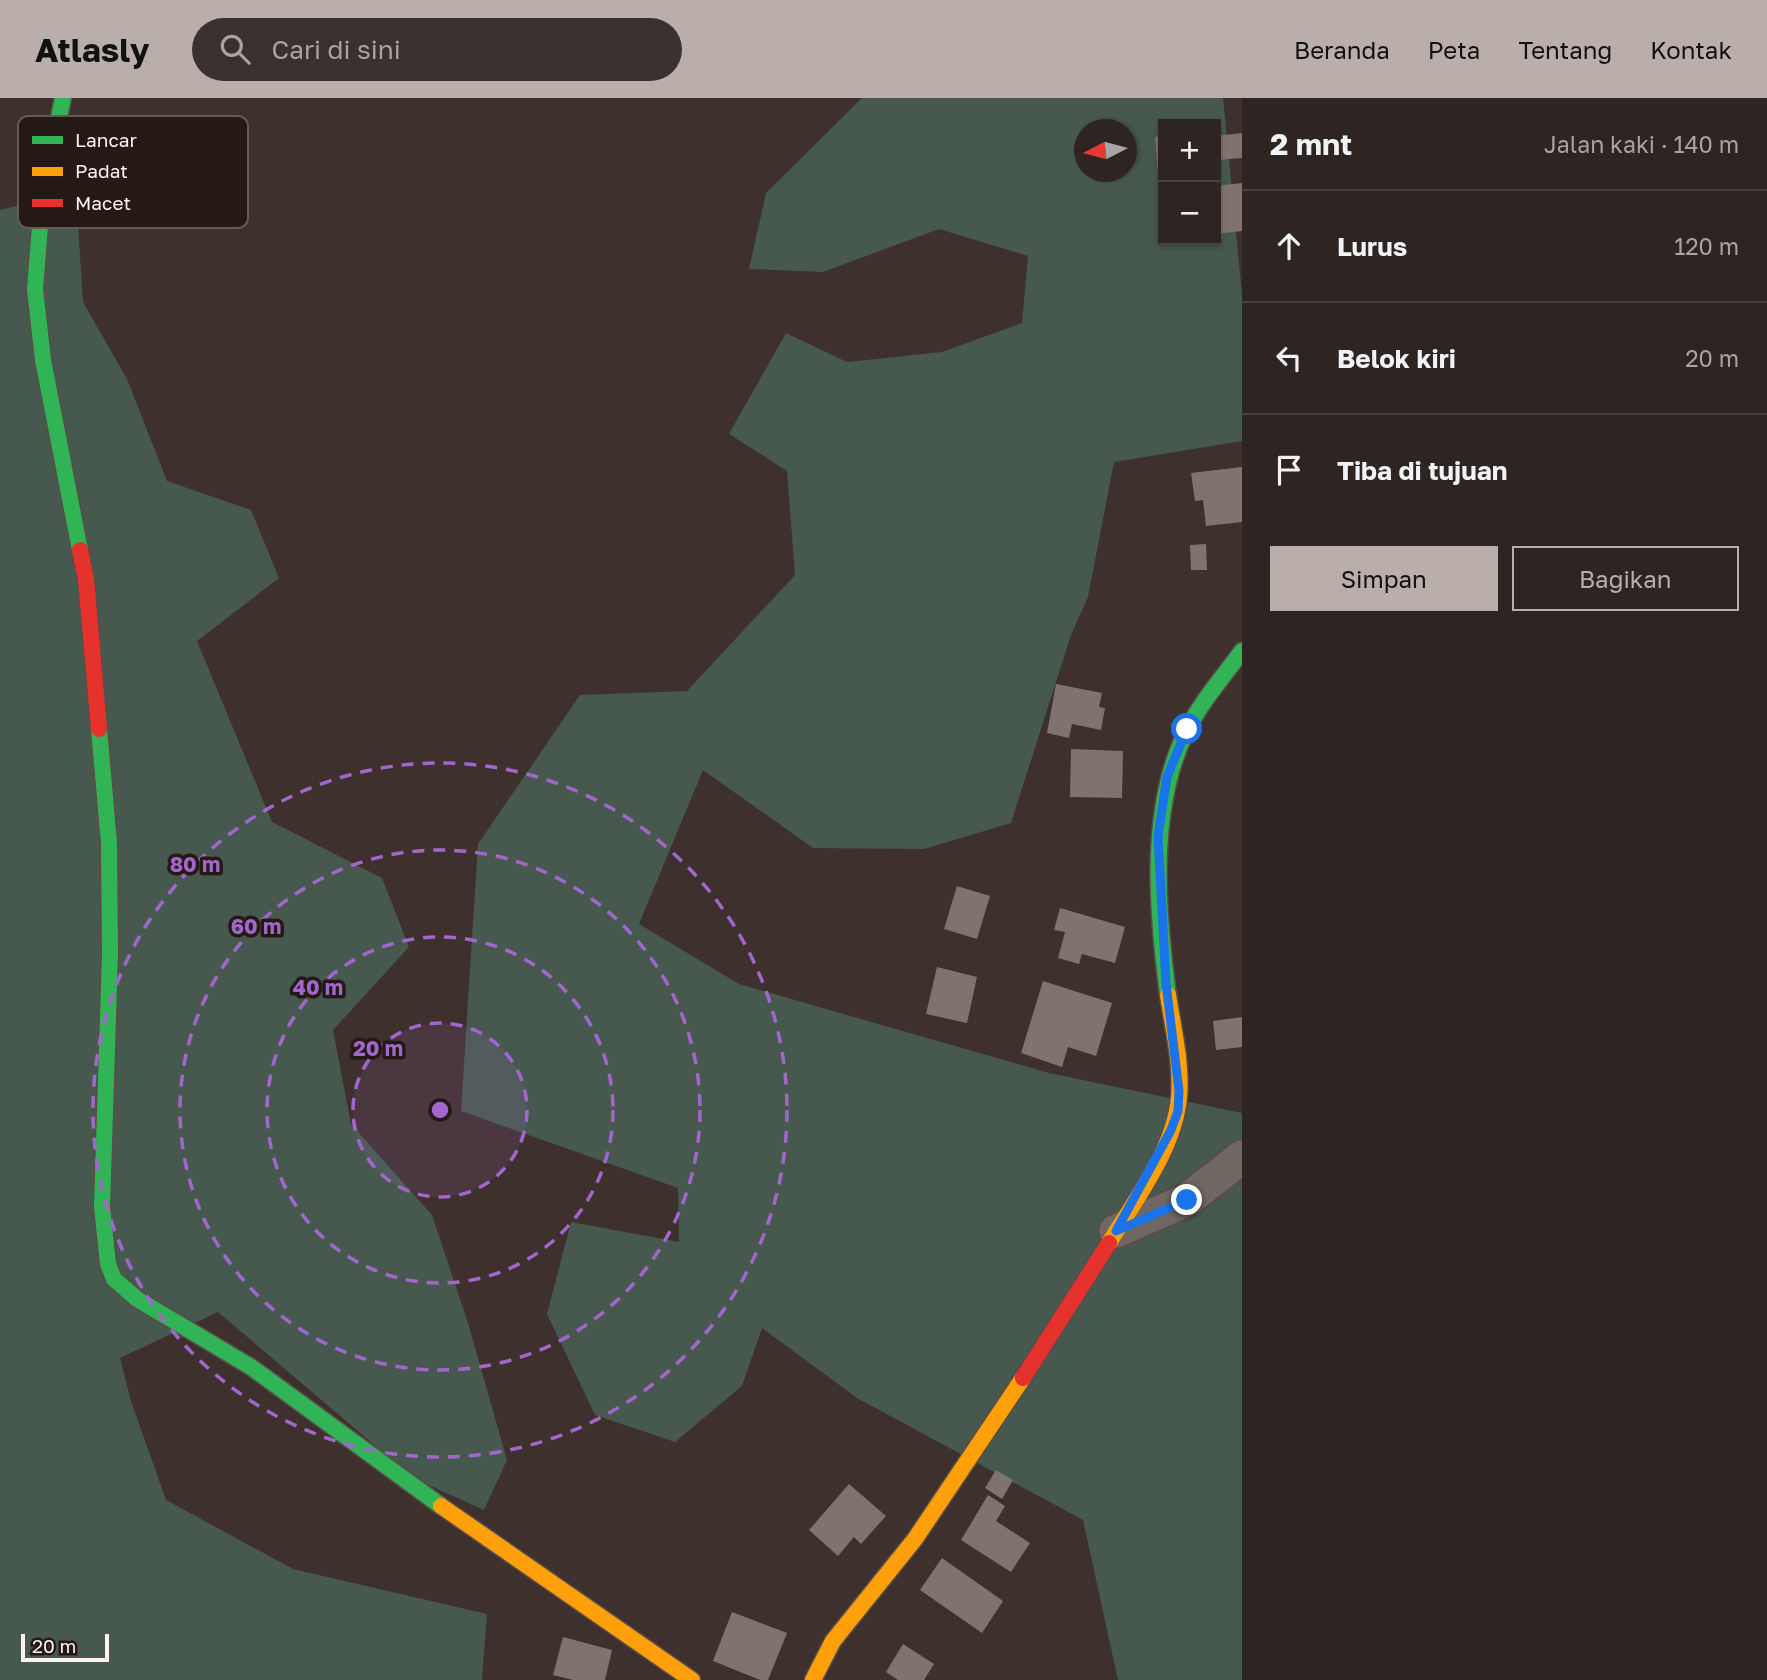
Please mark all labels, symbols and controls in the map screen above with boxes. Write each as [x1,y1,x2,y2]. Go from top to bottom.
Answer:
search box [192,18,682,81]
text: Atlasly [35,30,150,69]
icon: search [216,30,254,68]
text: Cari di sini [272,34,401,65]
text: Beranda [1294,35,1390,64]
text: Peta [1428,35,1480,64]
text: Tentang [1518,35,1612,64]
text: Kontak [1650,35,1732,64]
legend [18,116,248,228]
north arrow [1074,119,1137,182]
map controls [1158,119,1221,245]
button: + [1158,119,1221,182]
text: 2 mnt [1270,126,1352,162]
text: Lancar [75,128,138,151]
text: Jalan kaki · 140 m [1544,130,1739,158]
text: Padat [75,159,128,182]
button: − [1158,182,1221,245]
text: Macet [75,191,131,214]
icon: ahead [1270,227,1308,265]
text: Lurus [1337,231,1407,262]
text: 120 m [1674,232,1739,260]
icon: left [1270,339,1308,377]
text: Belok kiri [1337,343,1456,374]
text: 20 m [1685,344,1739,372]
icon: arrive [1270,451,1308,489]
text: Tiba di tujuan [1337,455,1507,486]
button: Simpan [1270,546,1498,611]
button: Bagikan [1512,546,1739,611]
route start [1171,713,1202,744]
text: 80 m [170,851,220,877]
text: 60 m [231,913,281,939]
text: 40 m [293,974,343,1000]
text: 20 m [353,1035,403,1061]
centre of rings [428,1098,452,1122]
route end [1171,1184,1202,1215]
scale bar [21,1631,108,1663]
text: 20 m [32,1634,76,1657]

